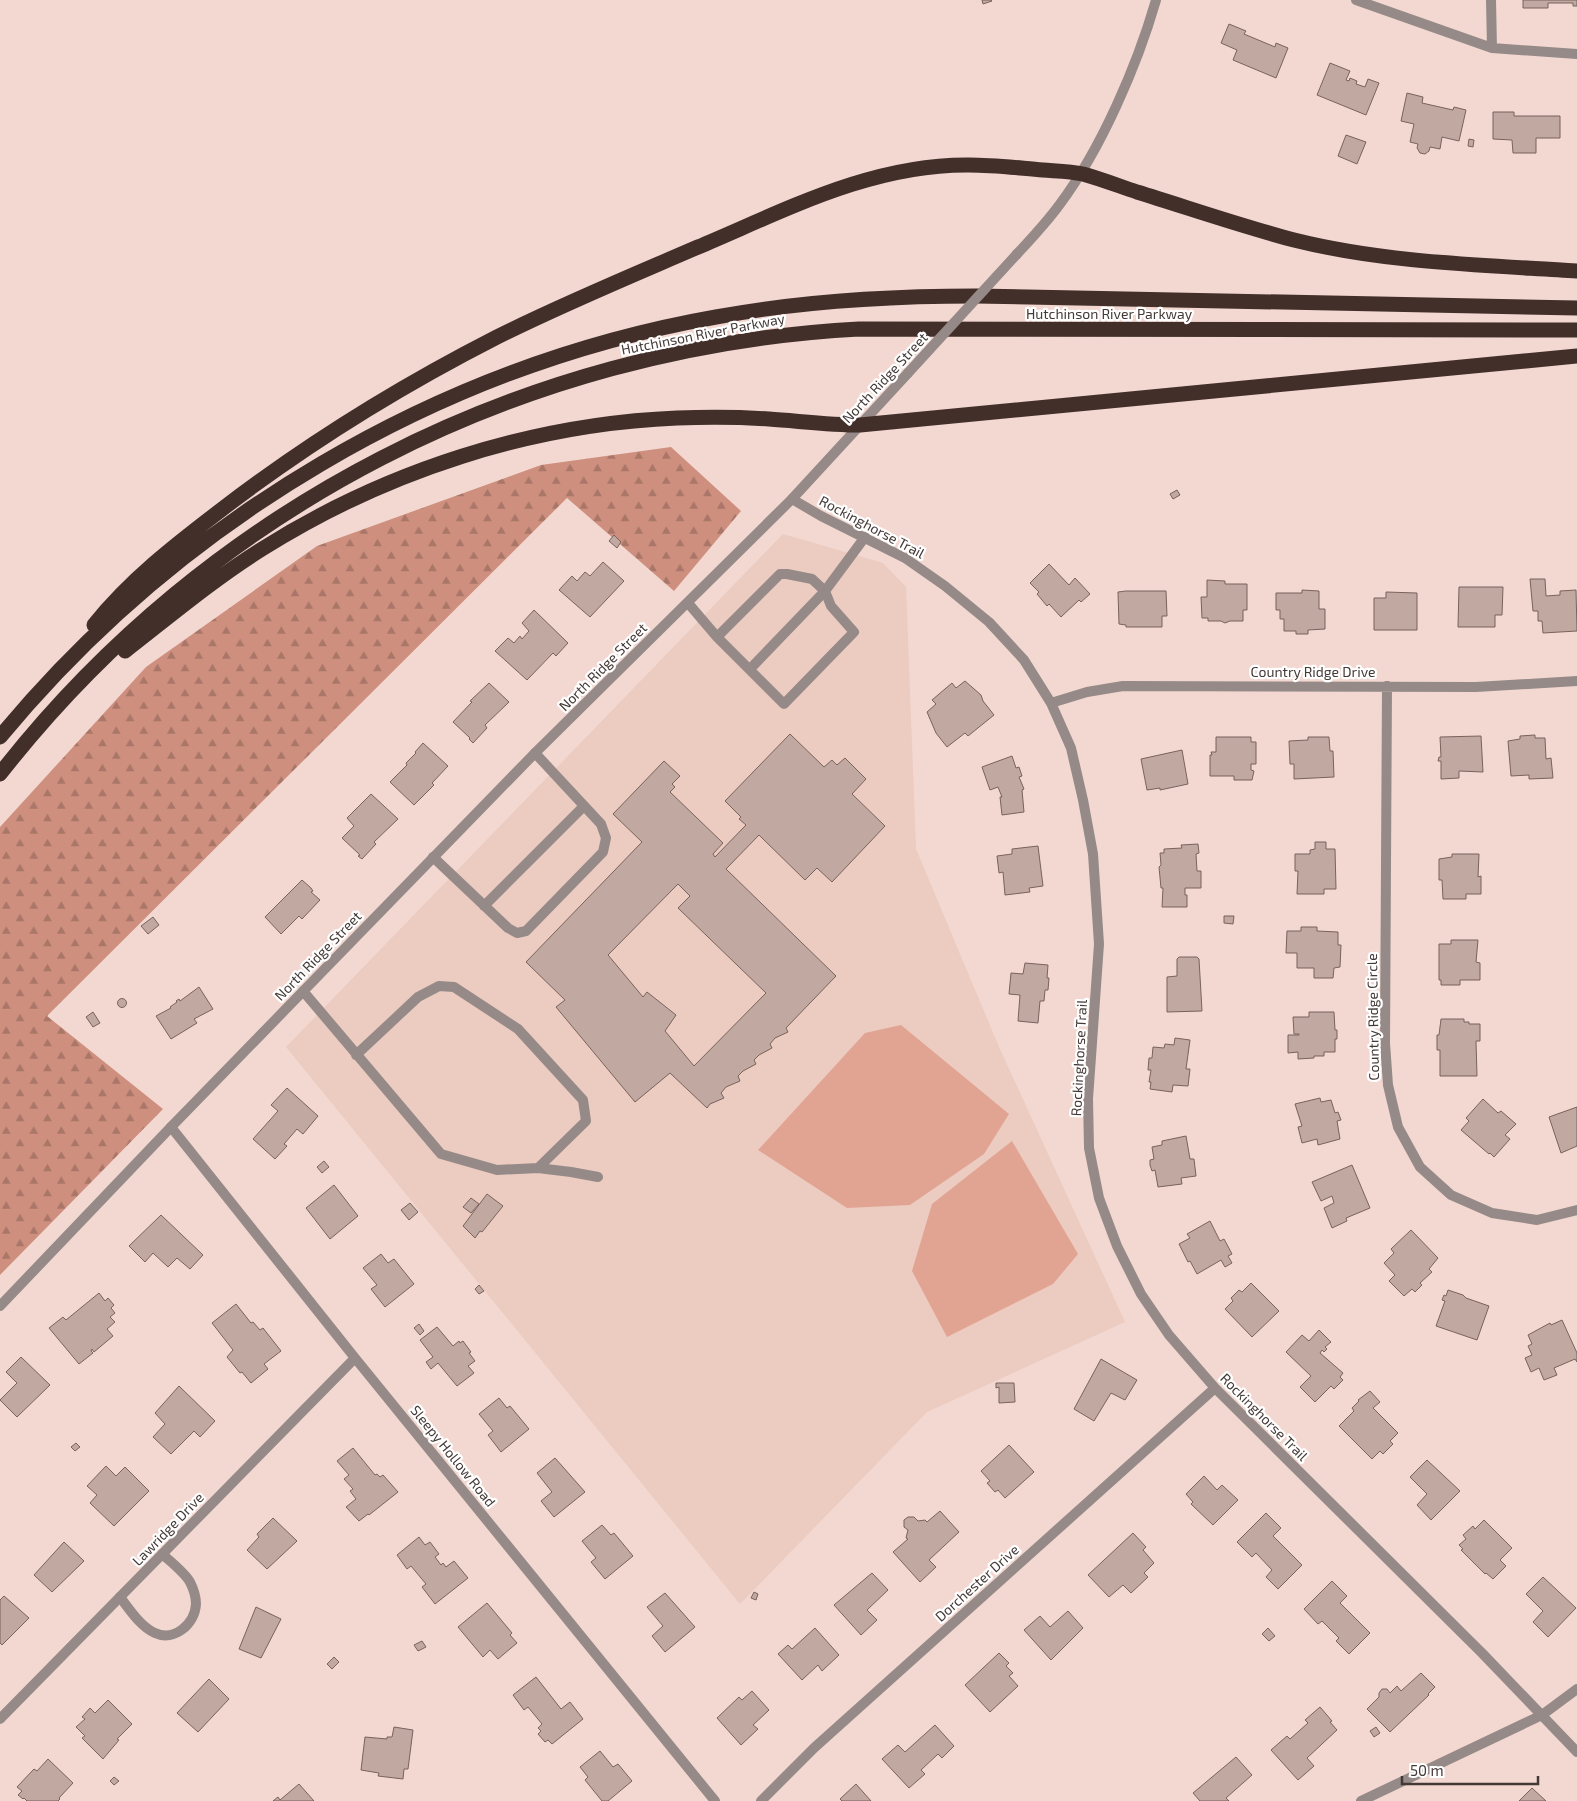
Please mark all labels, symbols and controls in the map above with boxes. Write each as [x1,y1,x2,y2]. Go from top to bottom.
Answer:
street label: Hutchinson River Parkway [1026,305,1193,322]
street label: Hutchinson River Parkway [620,309,787,358]
street label: North Ridge Street [838,329,931,426]
street label: Rockinghorse Trail [817,492,929,562]
street label: North Ridge Street [555,619,650,714]
street label: Country Ridge Drive [1251,663,1376,680]
street label: North Ridge Street [271,907,365,1004]
street label: Country Ridge Circle [1363,953,1382,1081]
street label: Rockinghorse Trail [1067,998,1090,1117]
street label: Rockinghorse Trail [1217,1369,1312,1465]
street label: Sleepy Hollow Road [407,1402,499,1510]
street label: Lawridge Drive [128,1489,207,1569]
street label: Dorchester Drive [931,1541,1022,1625]
scale bar [1402,1754,1538,1786]
text: 50 m [1410,1761,1444,1779]

